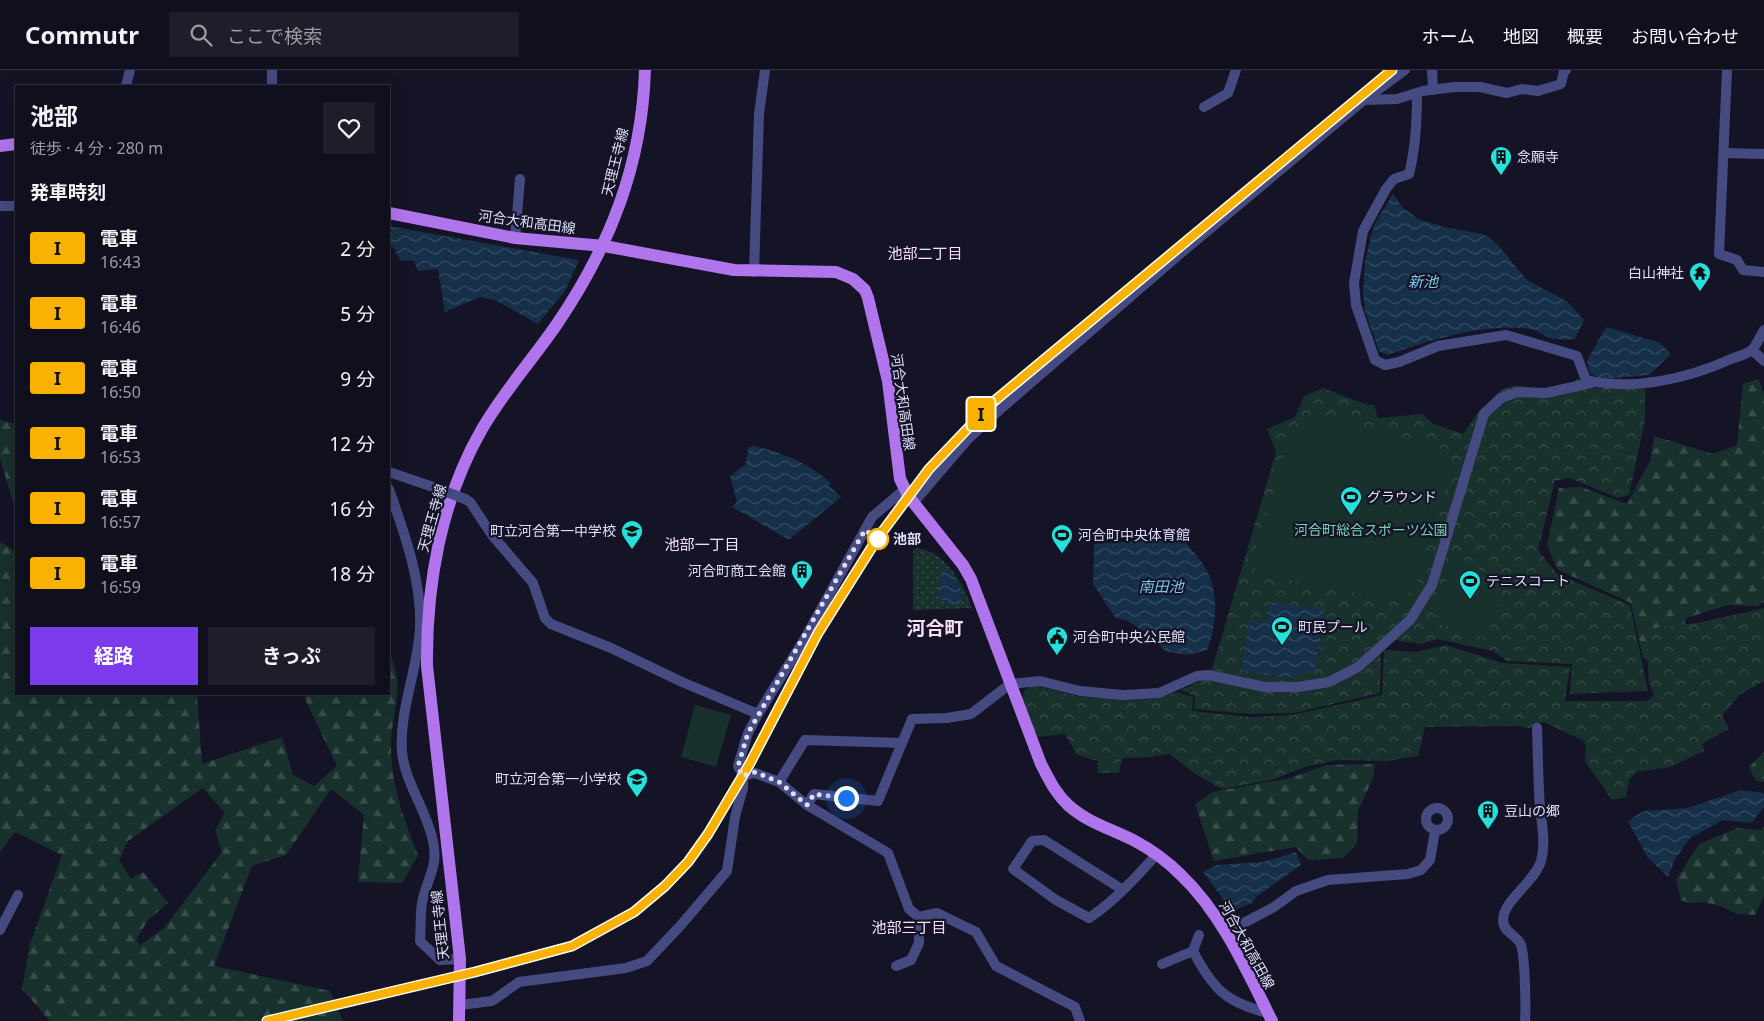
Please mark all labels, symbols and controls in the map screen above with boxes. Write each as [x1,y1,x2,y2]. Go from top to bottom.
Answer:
search box [169,12,519,57]
text: Commutr [25,18,139,51]
icon: search [187,21,215,49]
text: ここで検索 [227,23,322,49]
text: ホーム [1422,24,1475,48]
text: 地図 [1503,24,1539,48]
text: 概要 [1567,24,1603,48]
text: お問い合わせ [1631,24,1739,48]
text: 池部 [30,99,78,132]
button: heart [323,102,375,154]
street label: 天理王寺線 [597,126,632,198]
text: 徒歩 · 4 分 · 280 m [30,137,163,159]
building icon: 念願寺 [1489,145,1513,176]
place label: 念願寺 [1517,147,1559,166]
text: 発車時刻 [30,179,106,205]
street label: 河合大和高田線 [477,205,577,238]
text: 電車 [100,225,138,251]
text: I [54,236,61,260]
text: 2 分 [340,236,375,262]
district label: 池部二丁目 [887,243,963,263]
text: 16:43 [100,251,141,273]
temple icon: 白山神社 [1688,261,1712,292]
place label: 白山神社 [1628,263,1684,282]
water label: 新池 [1408,271,1440,291]
text: 電車 [100,290,138,316]
text: I [54,301,61,325]
text: 5 分 [340,301,375,327]
text: 16:46 [100,316,141,338]
street label: 河合大和高田線 [887,352,920,452]
text: 電車 [100,355,138,381]
text: I [54,366,61,390]
text: 9 分 [340,366,375,392]
text: 16:50 [100,381,141,403]
line badge: I [965,398,997,430]
text: I [977,402,985,426]
text: 電車 [100,420,138,446]
text: I [54,431,61,455]
text: 12 分 [329,431,375,457]
text: 16:53 [100,446,141,468]
street label: 天理王寺線 [413,482,450,554]
text: 電車 [100,485,138,511]
sports icon: グラウンド [1339,485,1363,516]
place label: グラウンド [1367,487,1437,506]
text: I [54,496,61,520]
text: 16 分 [329,496,375,522]
text: 16:57 [100,511,141,533]
school or university icon: 町立河合第一中学校 [620,519,644,550]
park label: 河合町総合スポーツ公園 [1294,520,1448,539]
place label: 町立河合第一中学校 [490,521,616,540]
sports icon: 河合町中央体育館 [1050,523,1074,554]
place label: 河合町中央体育館 [1078,525,1190,544]
marker: 池部 [867,528,889,550]
place label: 池部 [893,529,921,548]
district label: 池部一丁目 [664,534,740,554]
text: 電車 [100,550,138,576]
building icon: 河合町商工会館 [790,559,814,590]
text: I [54,561,61,585]
text: 18 分 [329,561,375,587]
place label: 河合町商工会館 [688,561,786,580]
sports icon: テニスコート [1458,569,1482,600]
place label: テニスコート [1486,571,1570,590]
text: 16:59 [100,576,141,598]
water label: 南田池 [1138,576,1185,596]
district label: 河合町 [906,615,964,641]
sports icon: 町民プール [1270,615,1294,646]
place label: 町民プール [1298,617,1368,636]
public building icon: 河合町中央公民館 [1045,625,1069,656]
button: 経路 [30,627,198,685]
button: きっぷ [208,627,375,685]
place label: 河合町中央公民館 [1073,627,1185,646]
school or university icon: 町立河合第一小学校 [625,767,649,798]
place label: 町立河合第一小学校 [495,769,621,788]
your location [834,786,859,811]
building icon: 豆山の郷 [1476,799,1500,830]
place label: 豆山の郷 [1504,801,1560,820]
street label: 天理王寺線 [426,889,453,961]
street label: 河合大和高田線 [1215,897,1280,992]
district label: 池部三丁目 [871,917,947,937]

